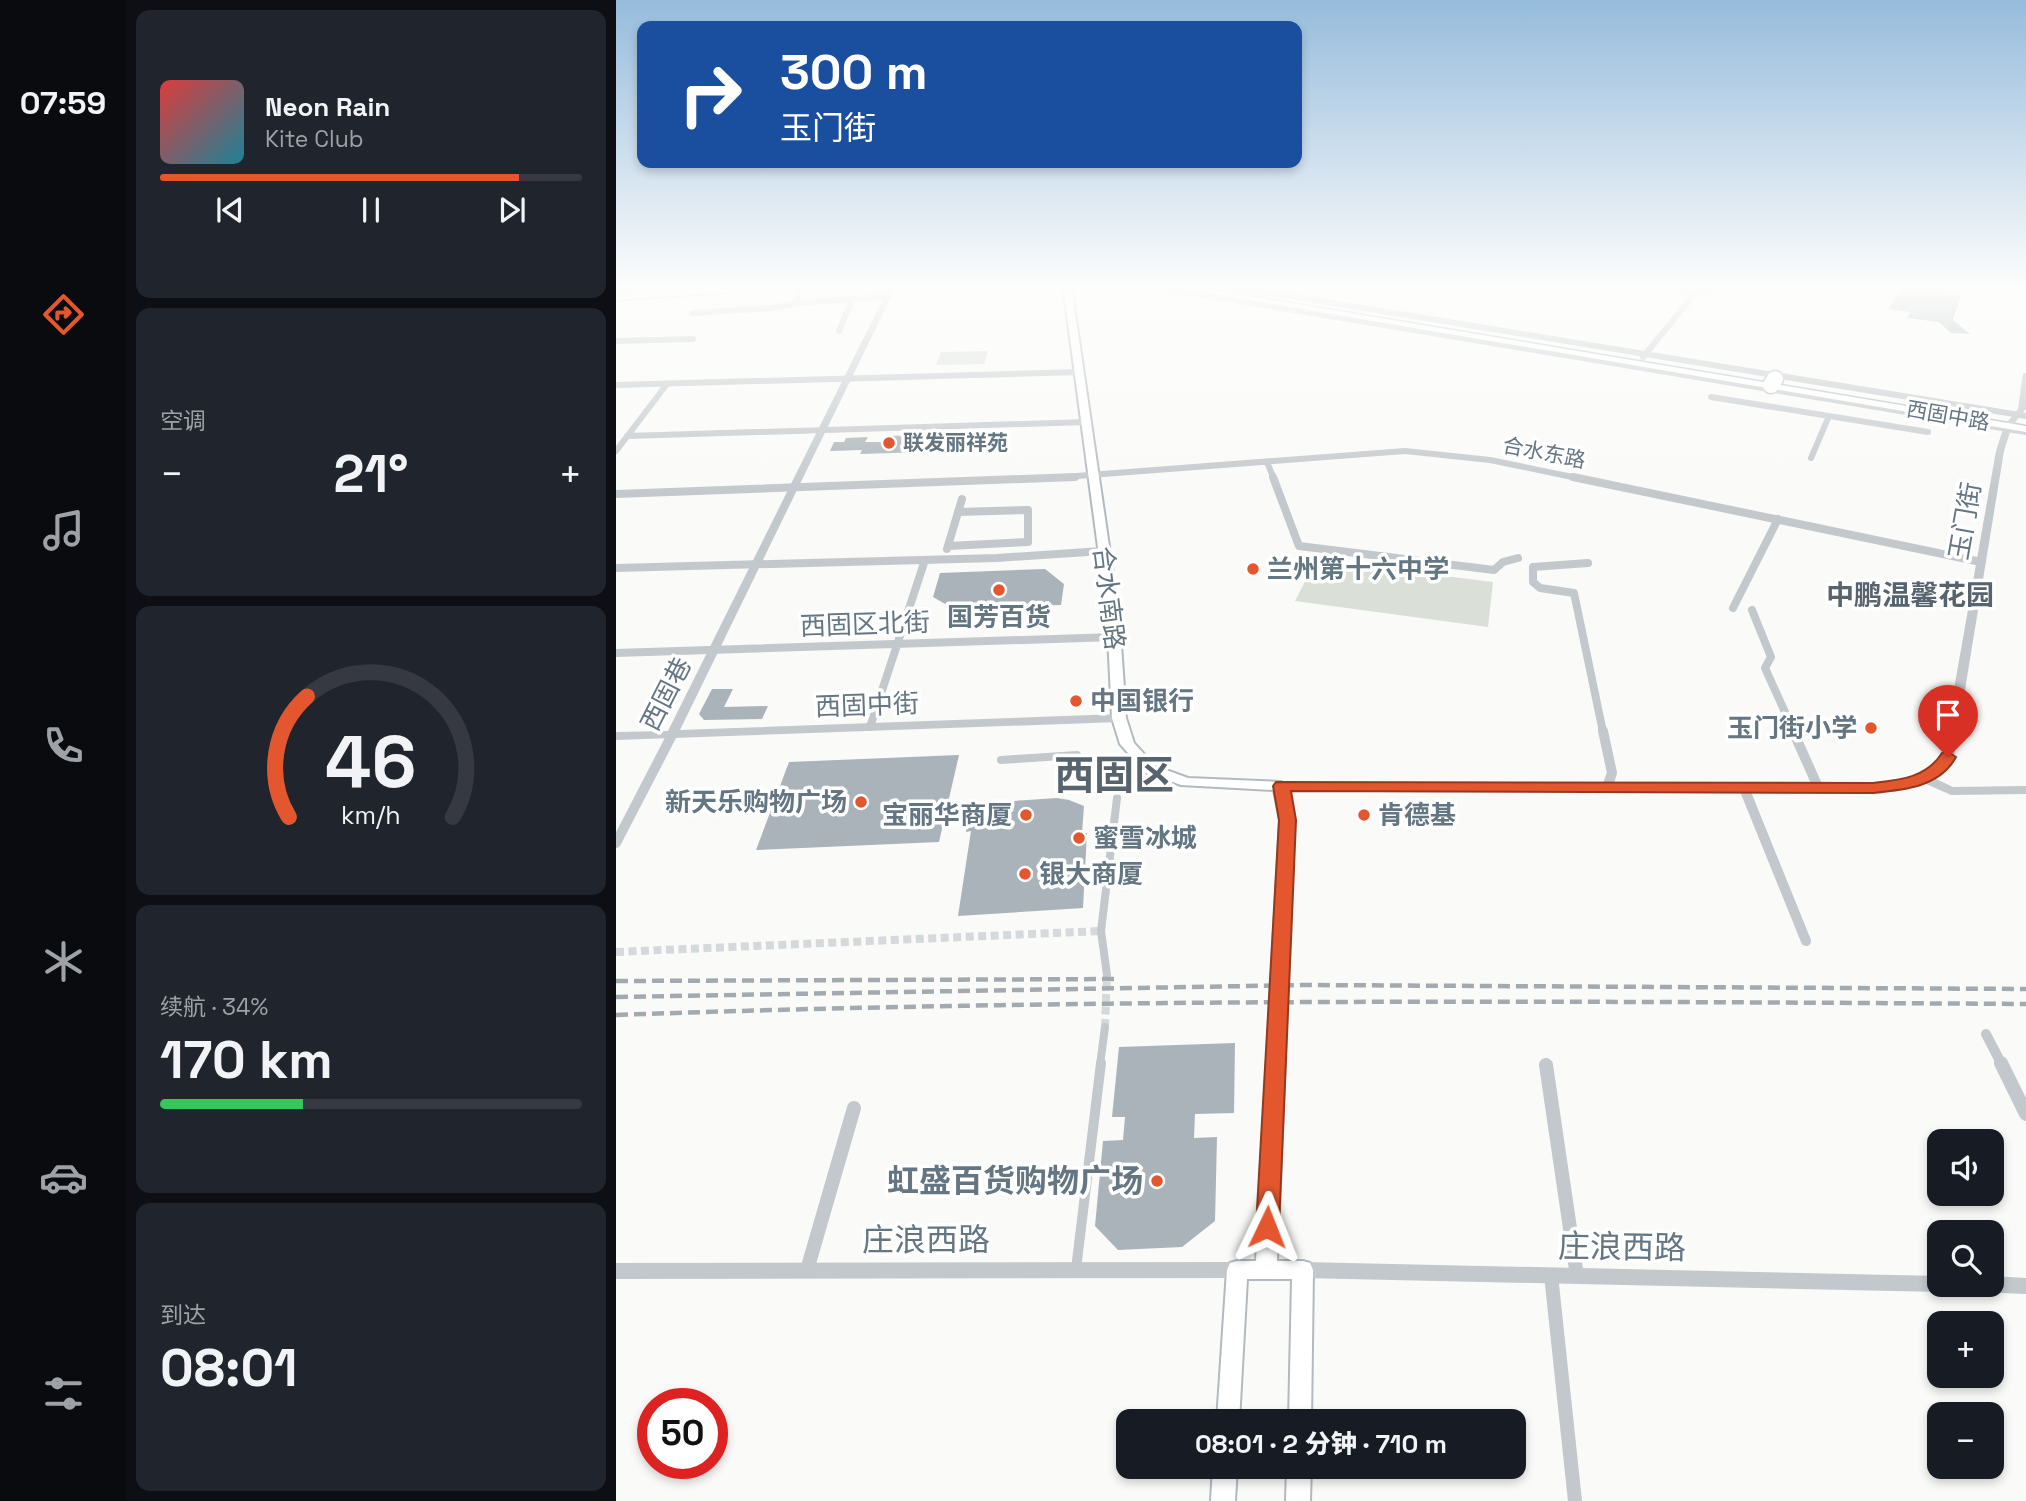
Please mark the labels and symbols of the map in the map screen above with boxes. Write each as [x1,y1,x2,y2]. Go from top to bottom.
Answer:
street label: 西固中路 [1904,395,1992,436]
place label: 联发丽祥苑 [903,429,1008,456]
street label: 合水东路 [1500,431,1588,474]
marker: 联发丽祥苑 [881,435,897,451]
street label: 玉门街 [1941,480,1989,562]
street label: 合水南路 [1086,544,1132,652]
place label: 兰州第十六中学 [1267,552,1449,586]
marker: 兰州第十六中学 [1245,561,1261,577]
district label: 中鹏温馨花园 [1826,577,1994,613]
marker: 国芳百货 [991,582,1007,598]
place label: 国芳百货 [947,600,1051,634]
street label: 西固区北街 [799,605,931,643]
street label: 西固巷 [633,652,699,736]
place label: 中国银行 [1090,684,1194,718]
pin [1918,685,1978,757]
street label: 西固中街 [814,686,920,724]
marker: 中国银行 [1068,693,1084,709]
place label: 玉门街小学 [1727,711,1857,745]
marker: 玉门街小学 [1863,720,1879,736]
district label: 西固区 [1054,750,1174,801]
place label: 新天乐购物广场 [665,785,847,819]
marker: 新天乐购物广场 [853,794,869,810]
place label: 宝丽华商厦 [882,798,1012,832]
place label: 肯德基 [1378,798,1456,832]
marker: 宝丽华商厦 [1018,807,1034,823]
marker: 肯德基 [1356,807,1372,823]
place label: 蜜雪冰城 [1093,821,1197,855]
marker: 蜜雪冰城 [1071,830,1087,846]
place label: 银大商厦 [1039,857,1143,891]
marker: 银大商厦 [1017,866,1033,882]
place label: 虹盛百货购物广场 [887,1161,1143,1201]
marker: 虹盛百货购物广场 [1149,1173,1165,1189]
position arrow [1230,1190,1304,1264]
street label: 庄浪西路 [862,1220,990,1260]
street label: 庄浪西路 [1558,1226,1686,1268]
speed limit sign: 50 [637,1388,728,1479]

